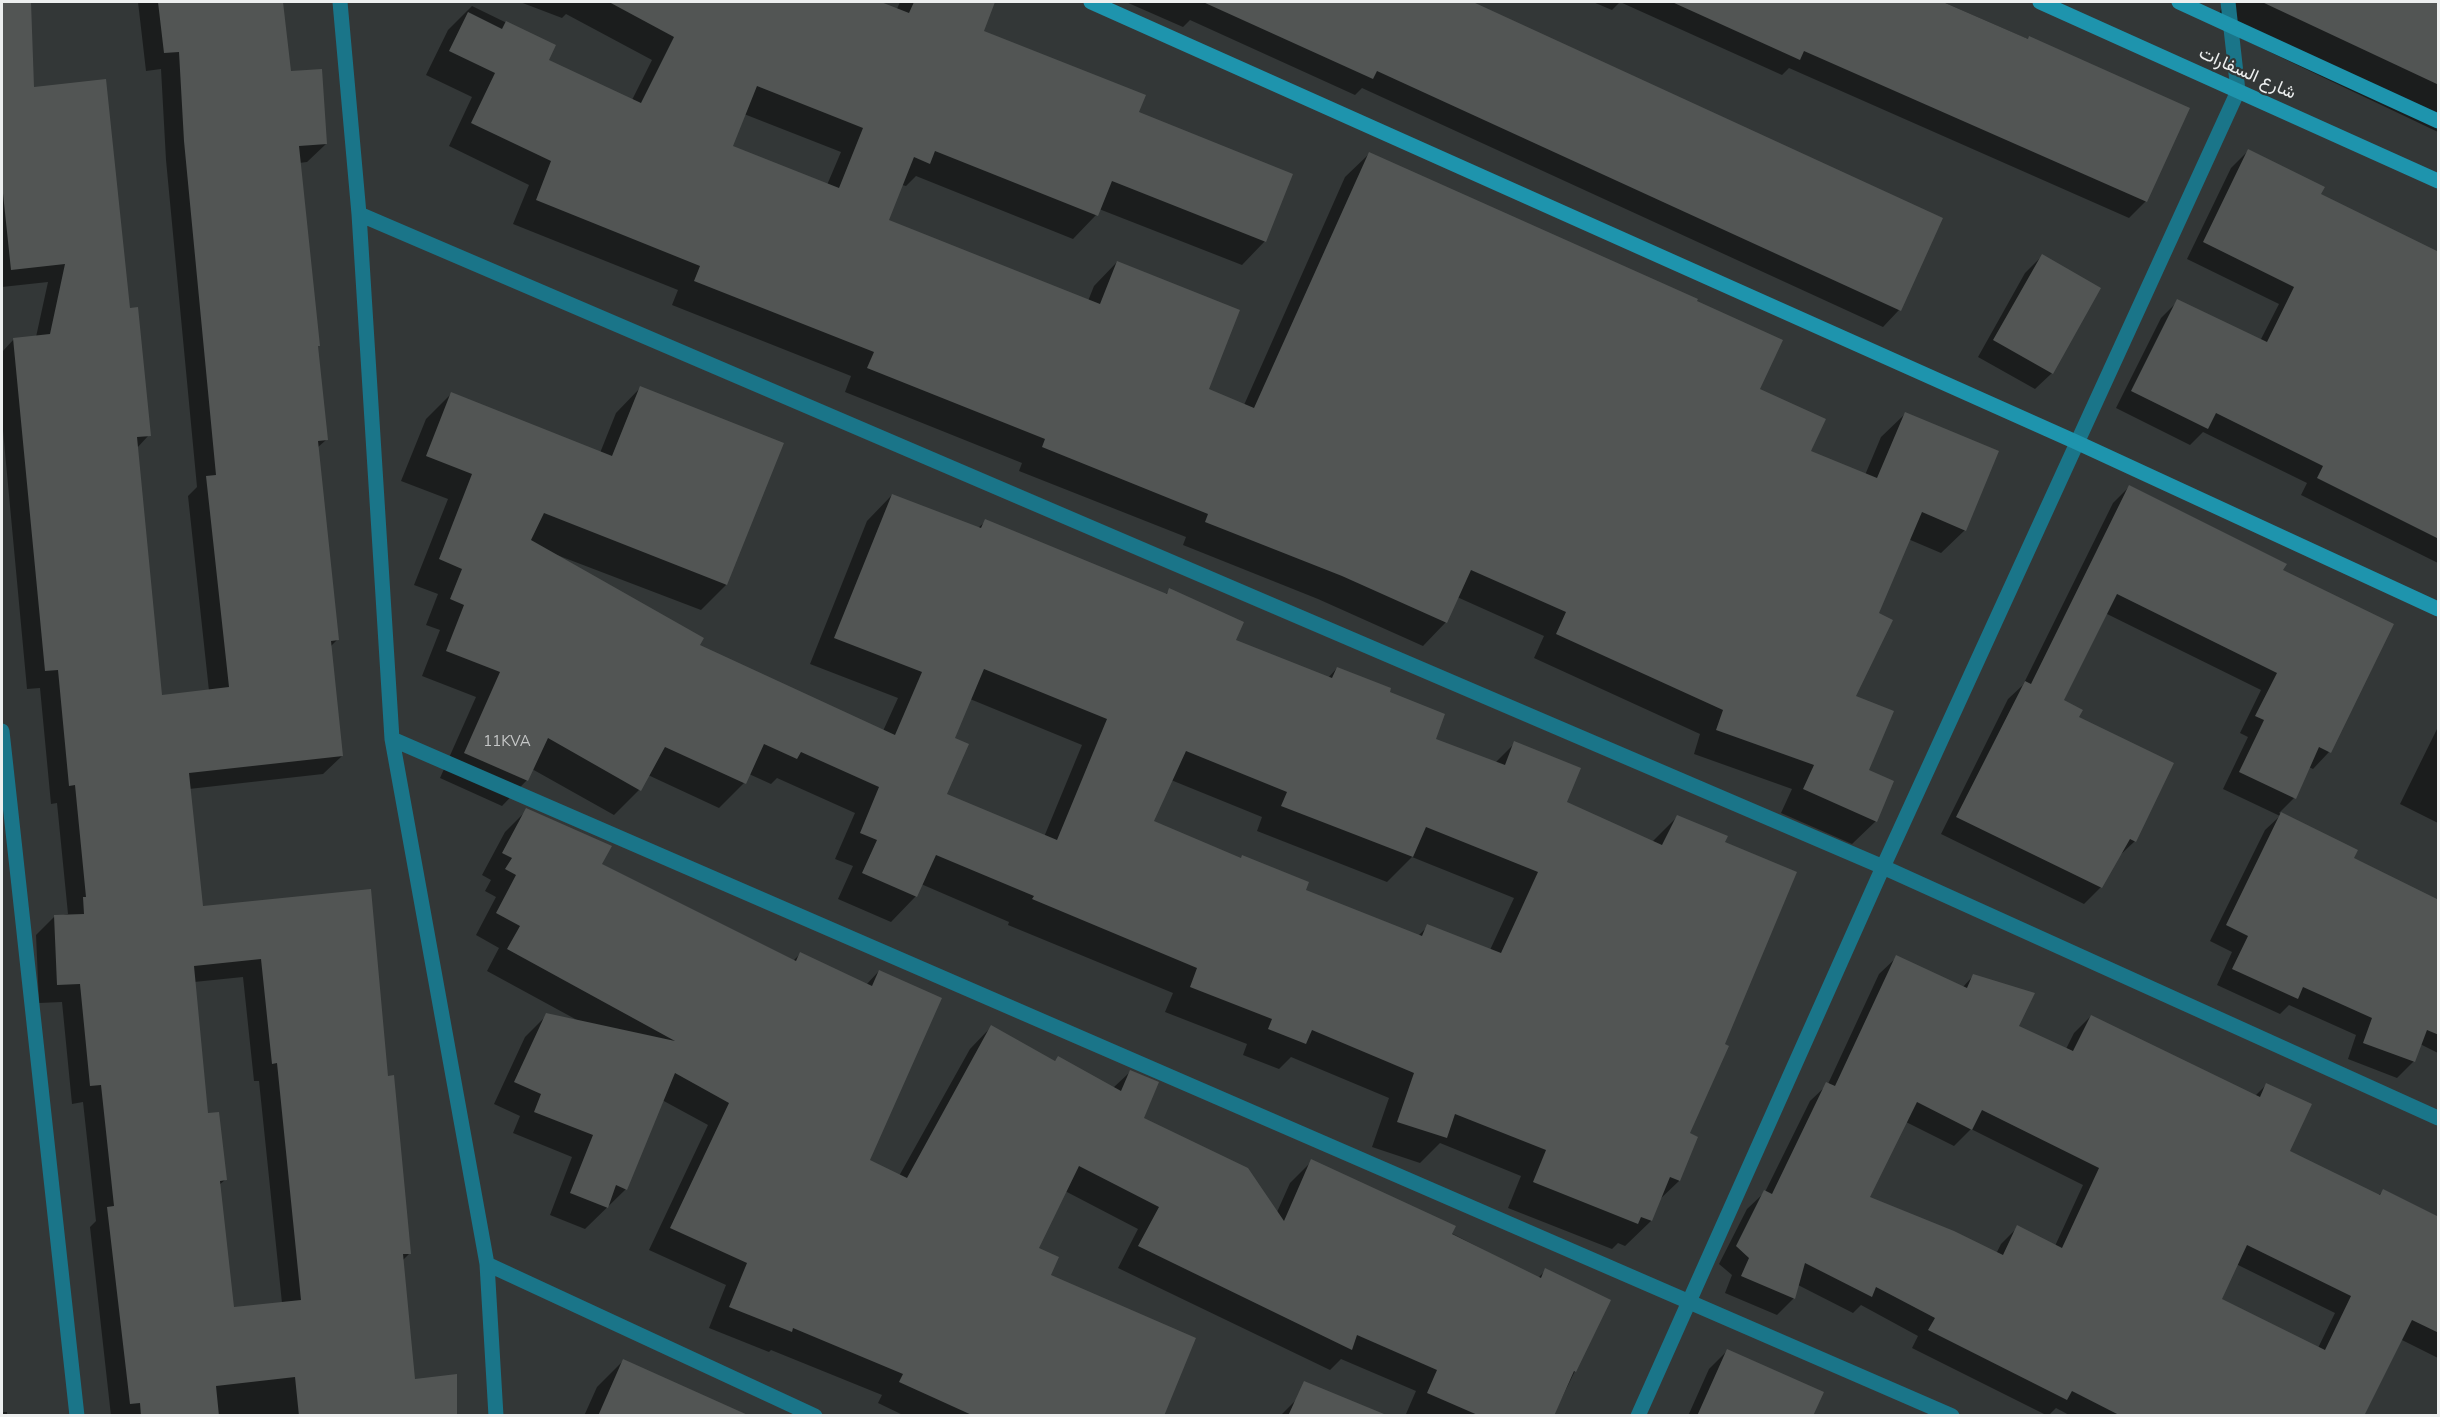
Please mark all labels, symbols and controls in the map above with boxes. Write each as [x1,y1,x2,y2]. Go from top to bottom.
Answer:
street label: شارع السفارات [2195,43,2299,105]
house number: 11KVA [483,733,531,751]

